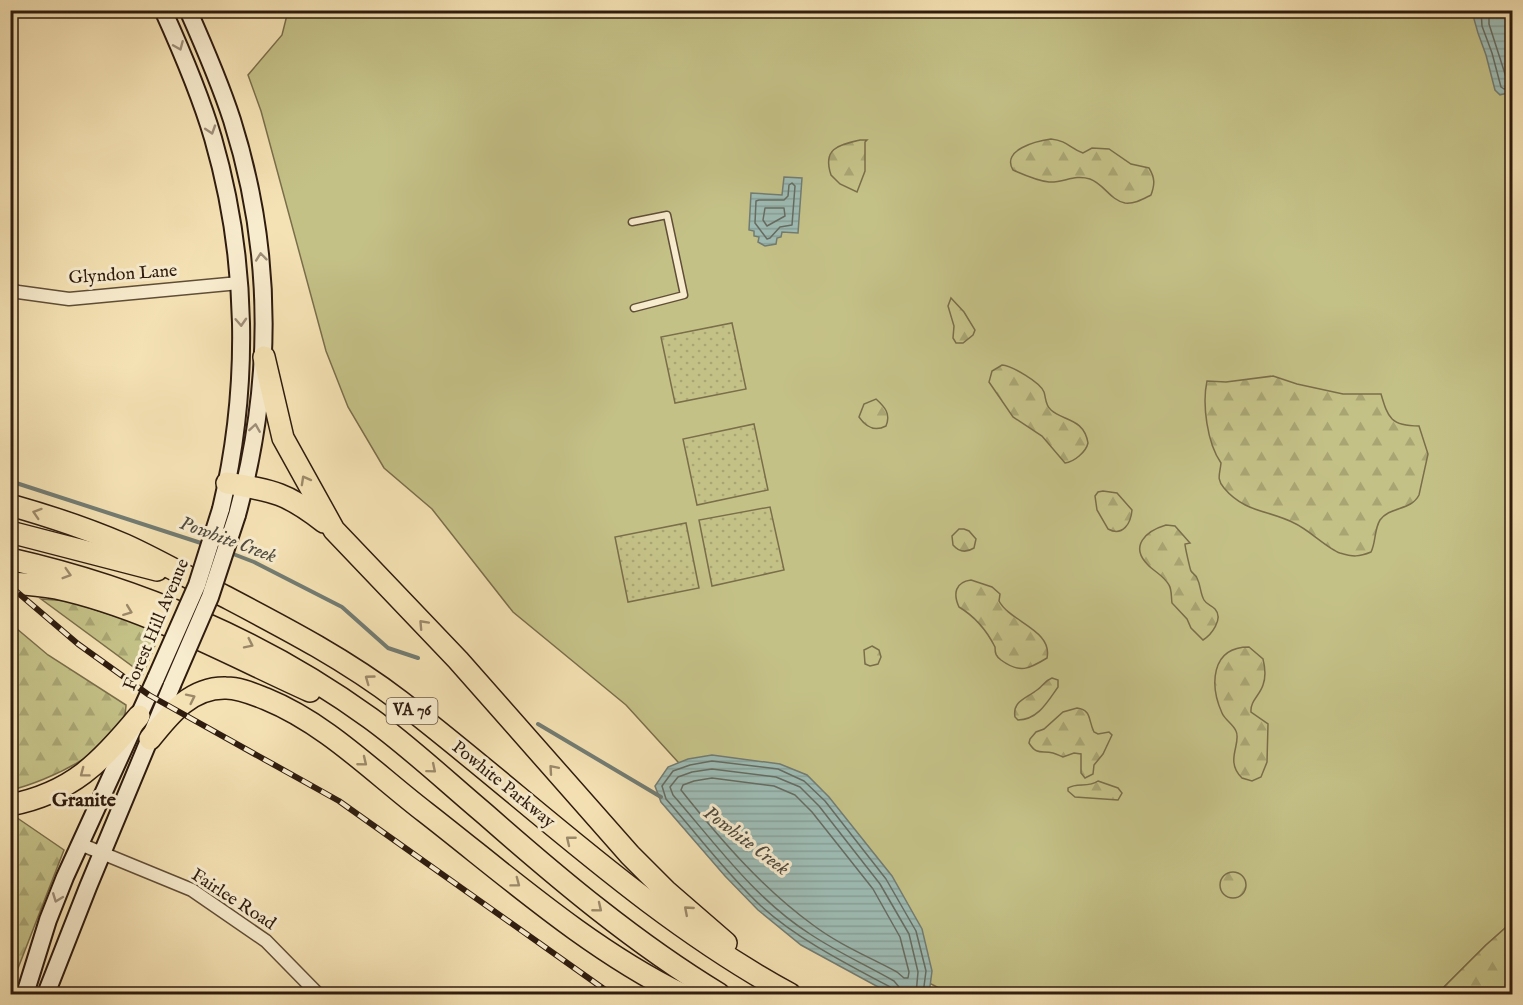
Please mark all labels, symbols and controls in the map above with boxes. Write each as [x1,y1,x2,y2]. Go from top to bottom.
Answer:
one-way arrow [172,39,184,50]
one-way arrow [203,124,216,135]
one-way arrow [255,252,268,261]
street label: Glyndon Lane [68,260,178,290]
one-way arrow [235,318,248,327]
one-way arrow [248,423,260,433]
one-way arrow [301,475,312,486]
one-way arrow [32,508,43,520]
water label: Powhite Creek [176,511,280,569]
street label: Forest Hill Avenue [119,555,195,695]
one-way arrow [61,567,72,579]
one-way arrow [122,604,133,616]
one-way arrow [420,620,431,631]
one-way arrow [242,637,253,649]
one-way arrow [365,675,376,686]
one-way arrow [185,694,196,706]
road number: VA 76 [386,698,438,724]
street label: Powhite Parkway [447,736,559,834]
one-way arrow [356,755,367,766]
one-way arrow [425,762,436,773]
one-way arrow [80,765,91,776]
one-way arrow [550,765,561,776]
district label: Granite [52,788,117,813]
water label: Powhite Creek [698,801,794,881]
one-way arrow [566,837,577,848]
street label: Fairlee Road [186,864,280,936]
one-way arrow [510,876,521,887]
one-way arrow [52,892,64,903]
one-way arrow [591,900,602,911]
one-way arrow [684,906,695,917]

